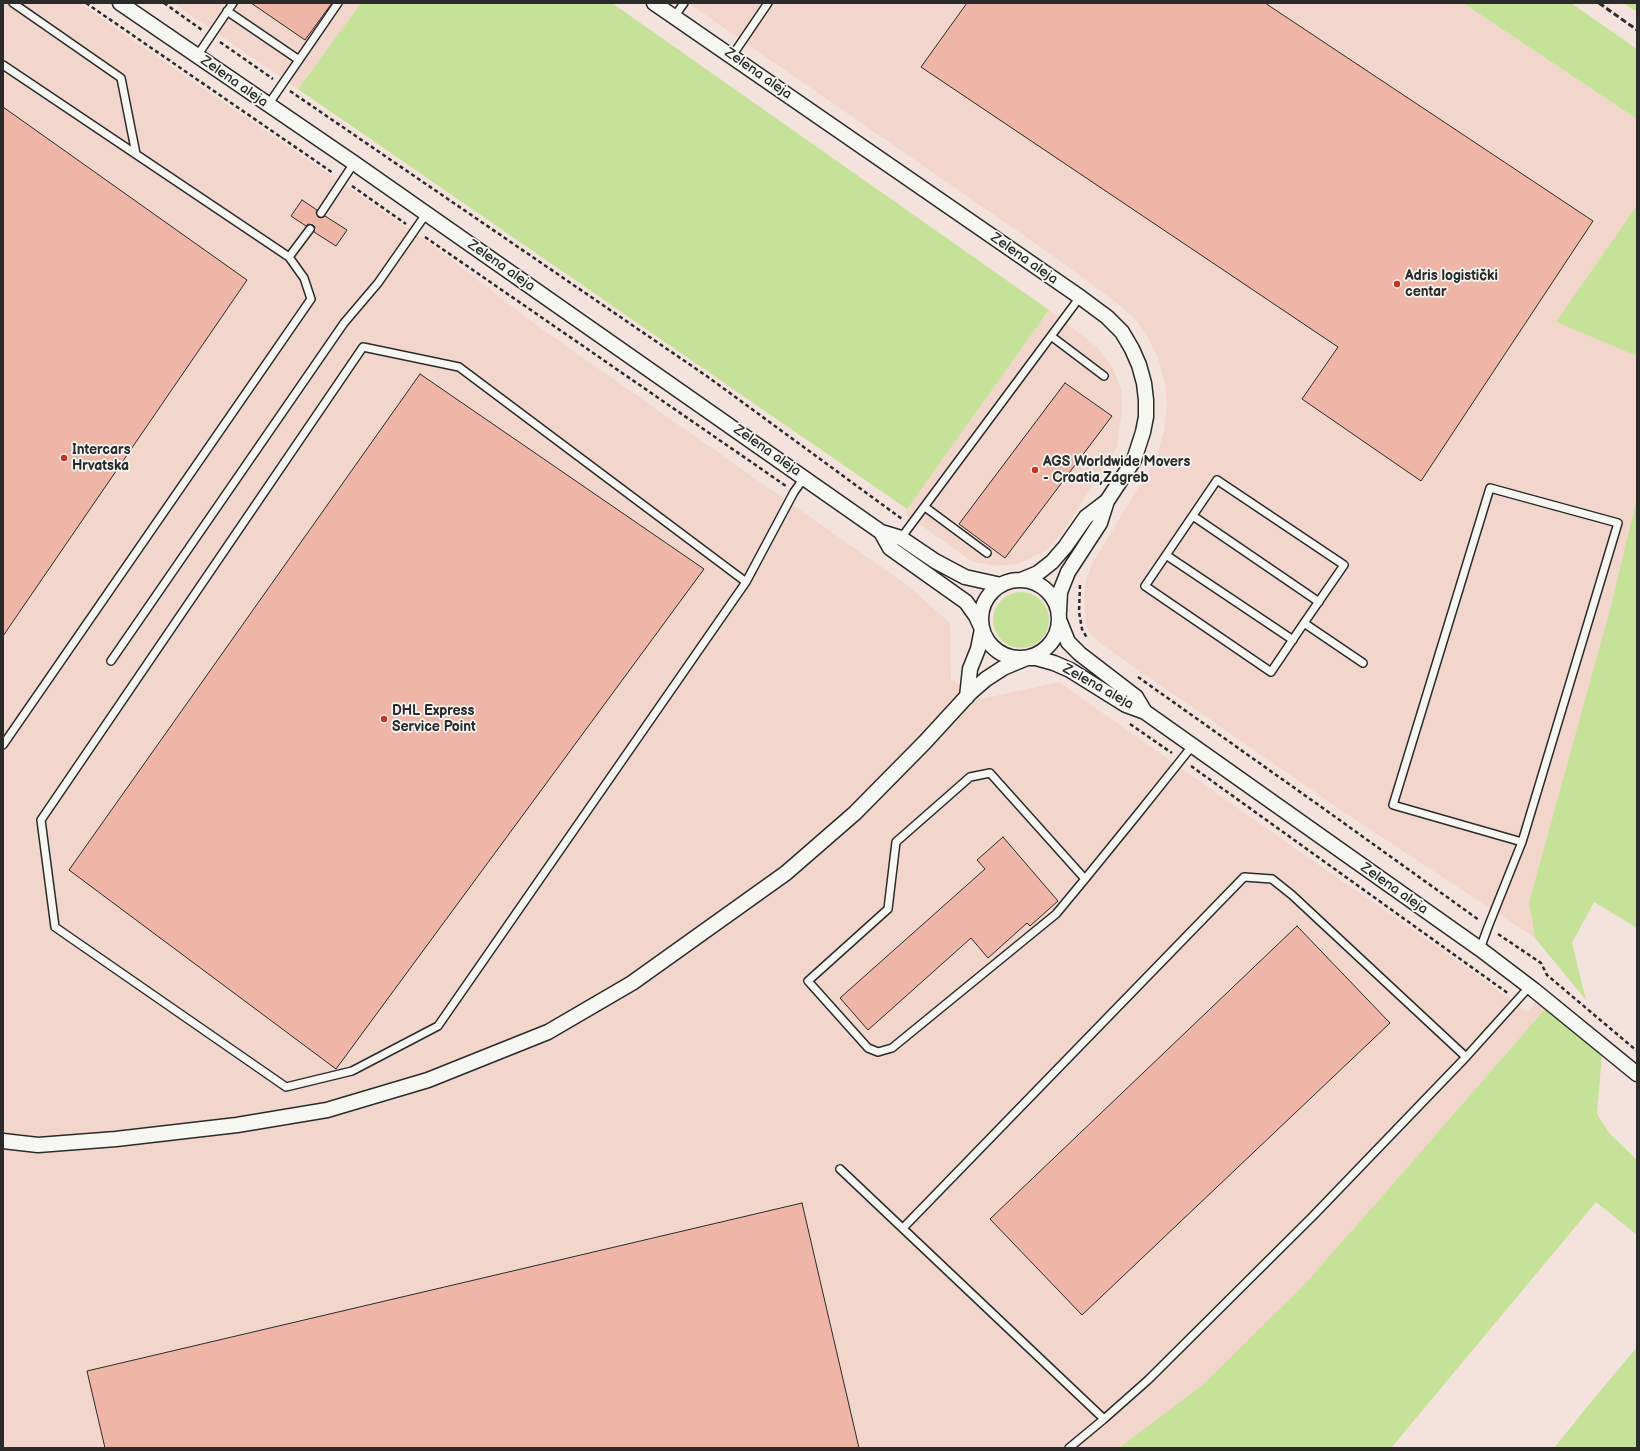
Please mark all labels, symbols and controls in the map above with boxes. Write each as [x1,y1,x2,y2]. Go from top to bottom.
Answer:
street label: Zelena aleja [721,45,795,103]
street label: Zelena aleja [197,53,271,111]
street label: Zelena aleja [987,230,1061,288]
street label: Zelena aleja [464,237,538,295]
place label: Adris logistički centar [1405,268,1498,300]
marker: Adris logistički centar [1392,279,1402,289]
street label: Zelena aleja [730,422,804,480]
place label: Intercars Hrvatska [72,442,131,474]
marker: Intercars Hrvatska [59,453,69,463]
place label: AGS Worldwide Movers - Croatia,Zagreb [1043,454,1190,486]
marker: AGS Worldwide Movers - Croatia,Zagreb [1030,465,1040,475]
street label: Zelena aleja [1060,661,1136,713]
place label: DHL Express Service Point [392,703,476,736]
marker: DHL Express Service Point [379,714,389,724]
street label: Zelena aleja [1357,860,1431,918]

